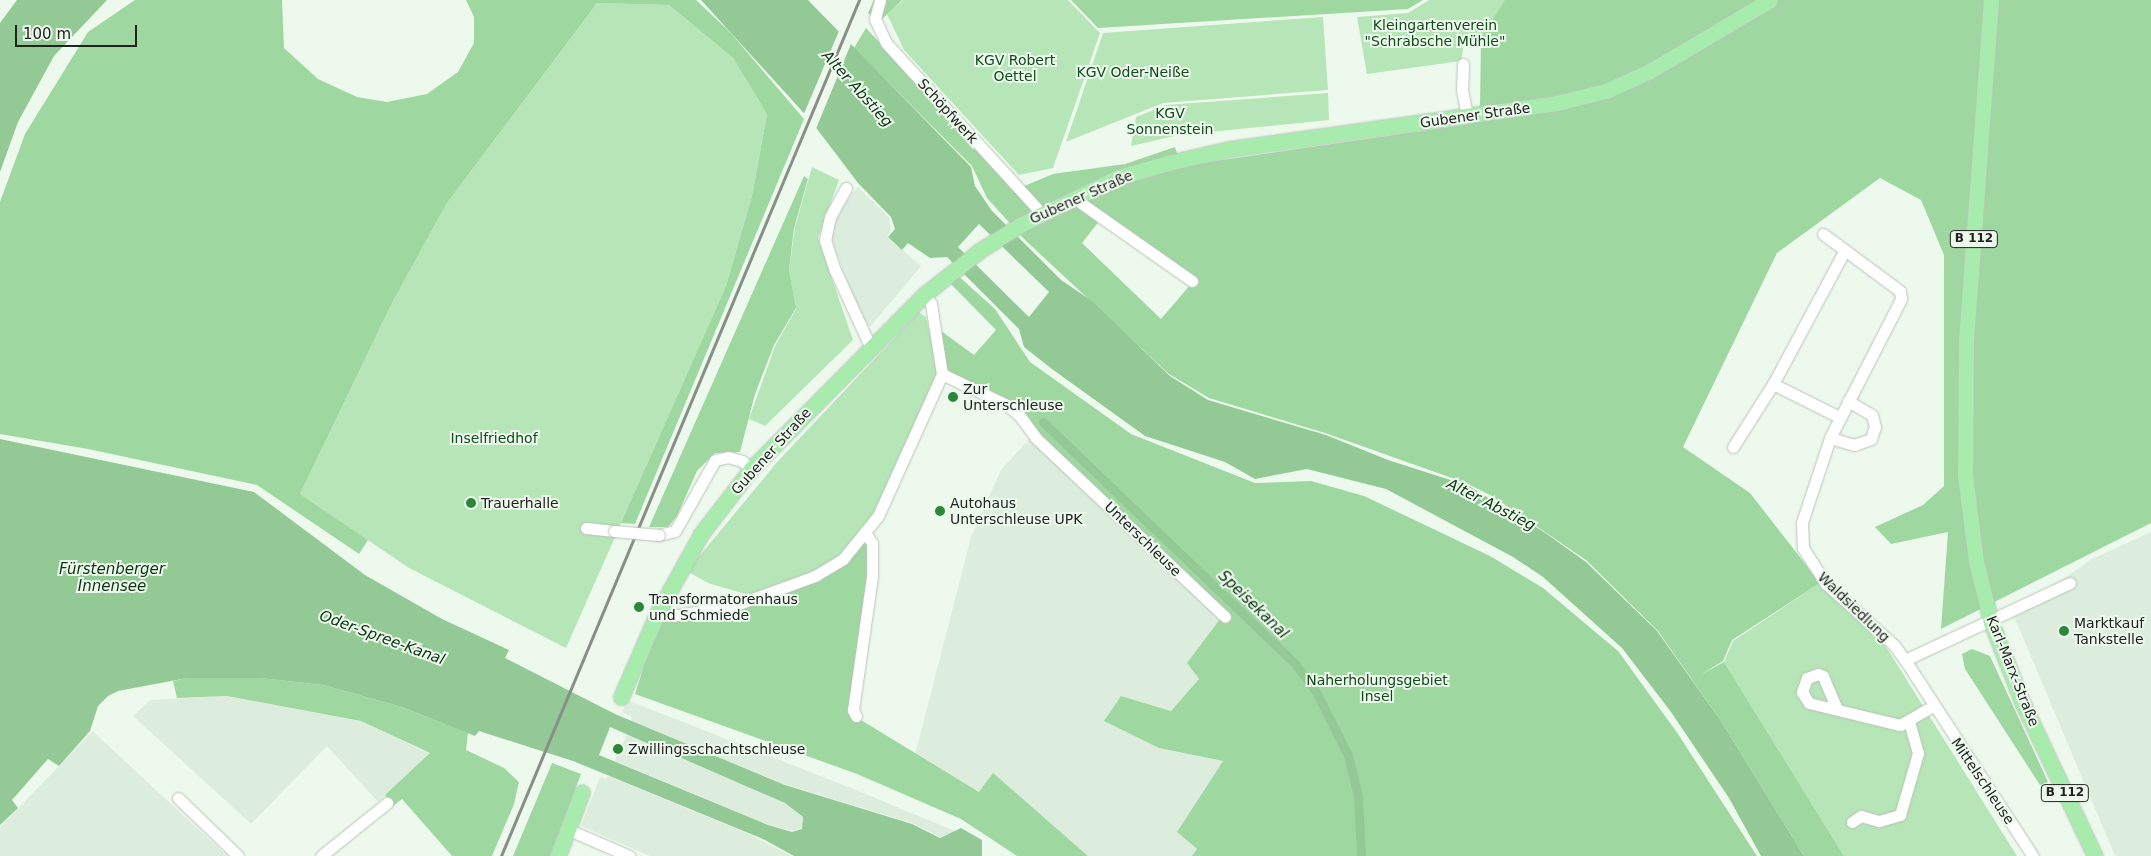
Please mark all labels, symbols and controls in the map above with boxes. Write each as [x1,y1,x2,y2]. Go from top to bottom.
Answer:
scale bar [18,15,140,47]
park label: Kleingartenverein "Schrabsche Mühle" [1365,17,1505,49]
text: 100 m [23,25,71,43]
water label: Alter Abstieg [818,47,896,131]
park label: KGV Robert Oettel [975,52,1055,84]
park label: KGV Oder-Neiße [1077,64,1189,80]
street label: Schöpfwerk [914,75,982,147]
street label: Gubener Straße [1419,99,1531,131]
park label: KGV Sonnenstein [1127,105,1213,138]
street label: Gubener Straße [1027,167,1135,227]
road number: B 112 [1949,230,1999,248]
place label: Zur Unterschleuse [963,381,1063,414]
marker: Zur Unterschleuse [947,391,959,403]
street label: Gubener Straße [728,404,814,498]
park label: Inselfriedhof [450,430,538,446]
water label: Alter Abstieg [1444,475,1538,535]
place label: Trauerhalle [481,495,559,511]
place label: Autohaus Unterschleuse UPK [950,495,1082,528]
marker: Trauerhalle [465,497,477,509]
street label: Unterschleuse [1101,498,1185,580]
marker: Autohaus Unterschleuse UPK [934,505,946,517]
water label: Fürstenberger Innensee [59,560,165,595]
water label: Speisekanal [1214,567,1292,643]
street label: Waldsiedlung [1815,568,1893,646]
place label: Transformatorenhaus und Schmiede [649,591,798,624]
marker: Transformatorenhaus und Schmiede [633,601,645,613]
water label: Oder-Spree-Kanal [317,607,447,669]
street label: Karl-Marx-Straße [1983,613,2043,729]
place label: Marktkauf Tankstelle [2074,615,2144,648]
marker: Marktkauf Tankstelle [2058,625,2070,637]
park label: Naherholungsgebiet Insel [1306,672,1448,704]
street label: Mittelschleuse [1948,735,2018,827]
place label: Zwillingsschachtschleuse [628,741,805,757]
marker: Zwillingsschachtschleuse [612,743,624,755]
road number: B 112 [2040,784,2090,802]

